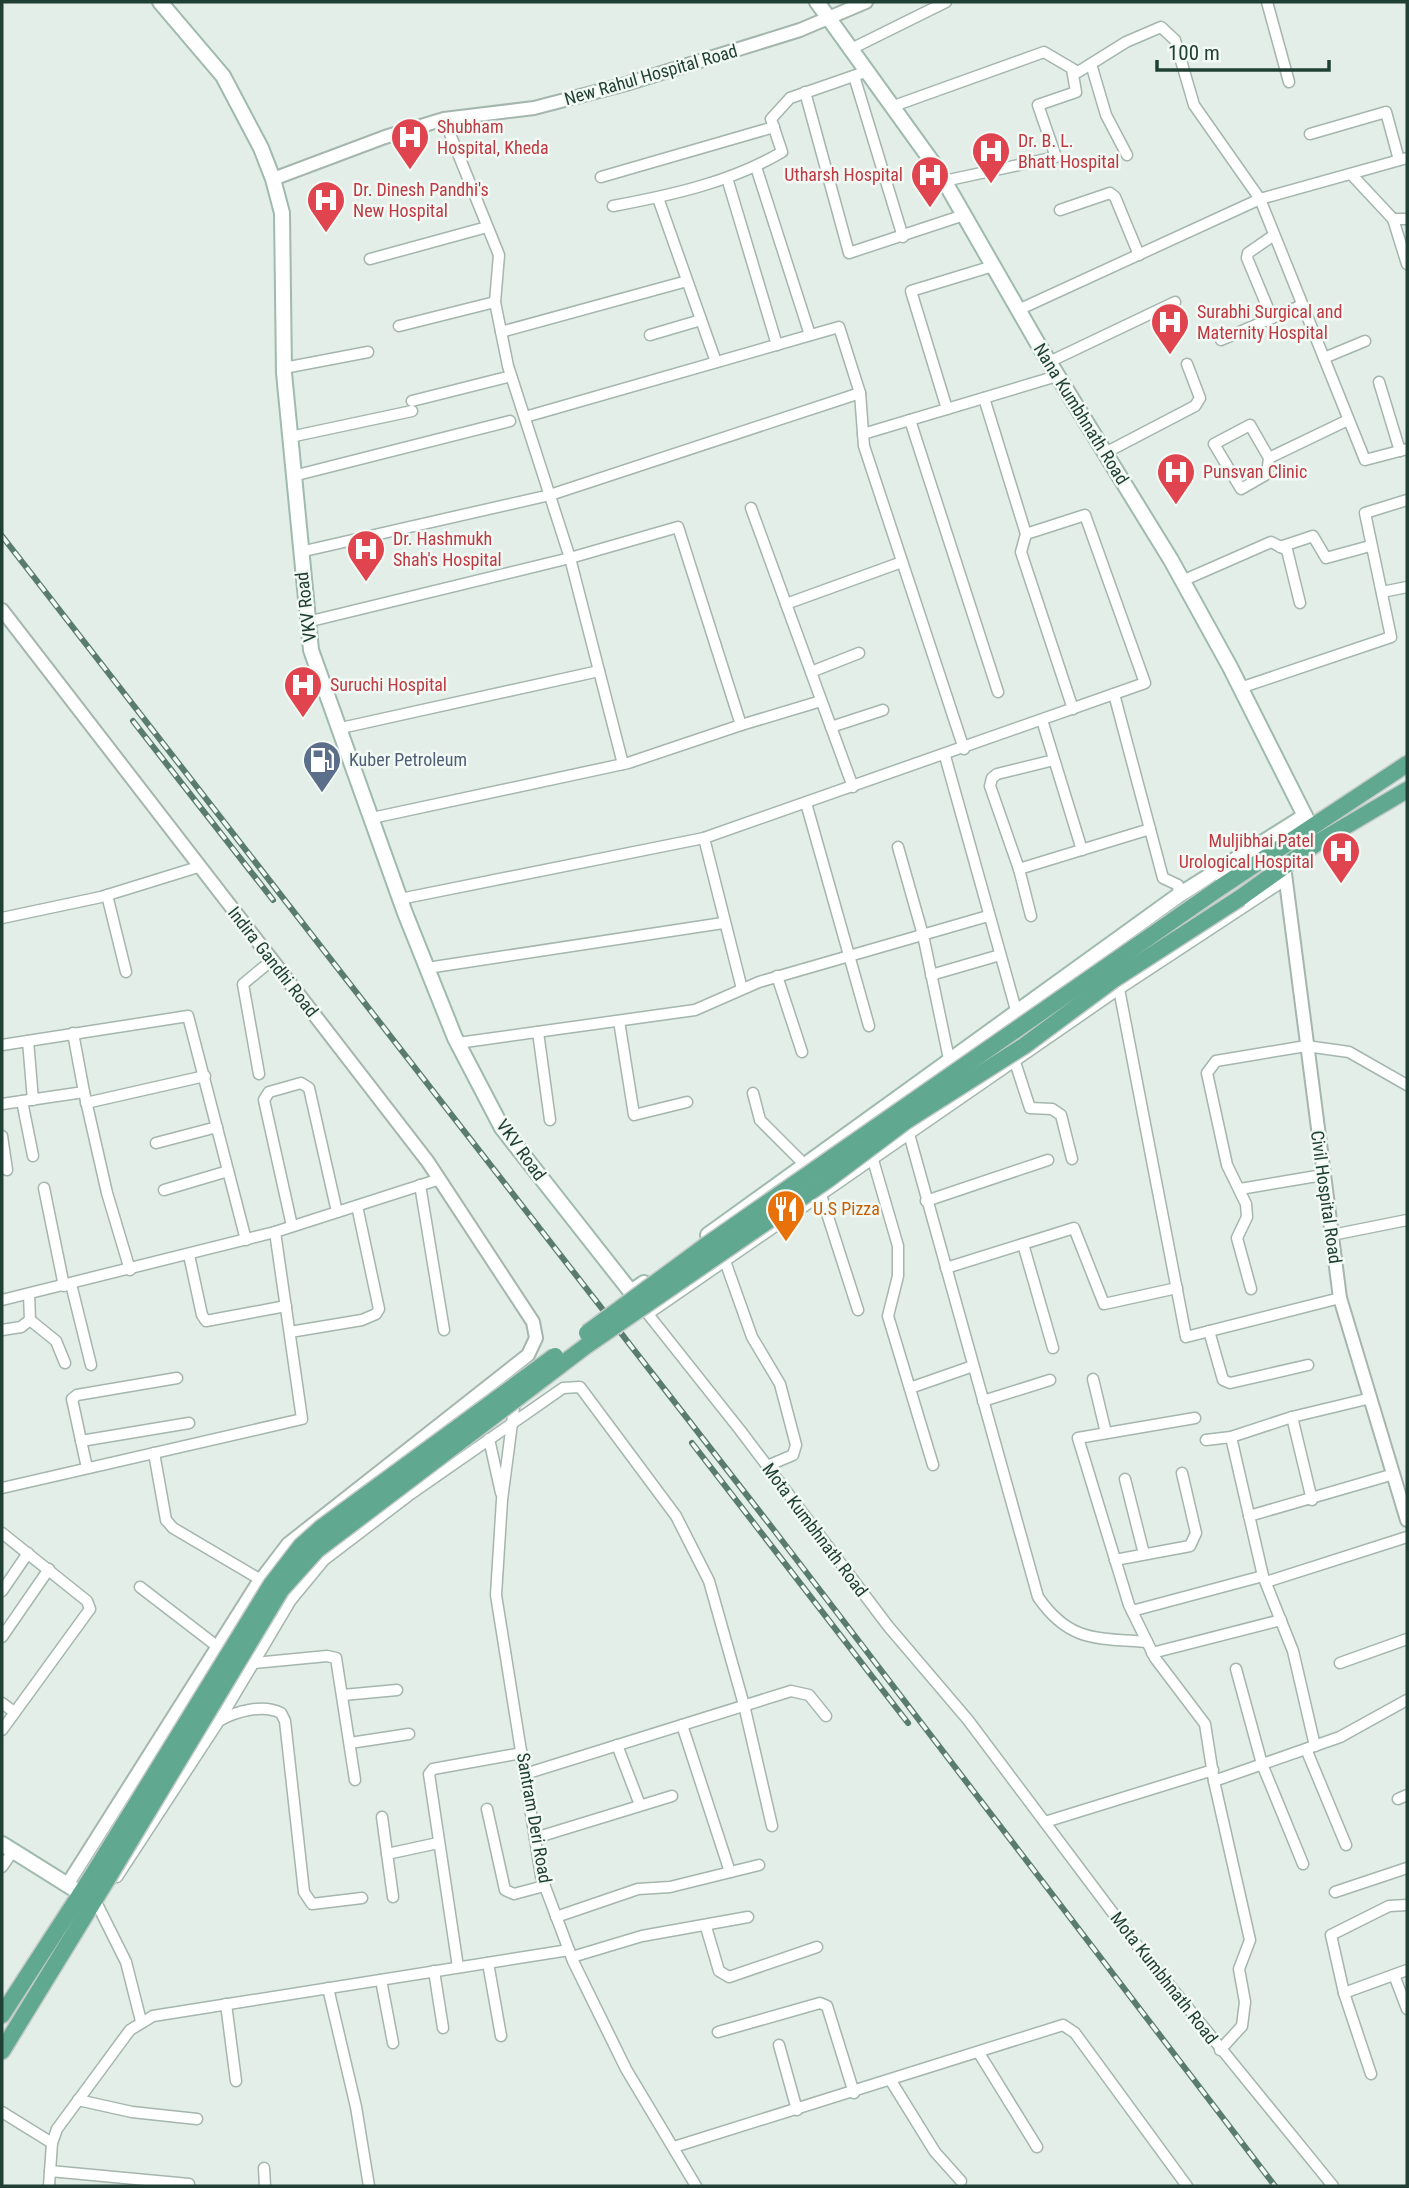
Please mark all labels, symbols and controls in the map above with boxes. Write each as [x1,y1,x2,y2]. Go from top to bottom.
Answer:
scale bar [1157,28,1328,72]
street label: New Rahul Hospital Road [562,40,740,109]
text: 100 m [1168,41,1220,65]
hospital icon: Shubham Hospital, Kheda [389,116,431,171]
place label: Shubham Hospital, Kheda [437,116,549,158]
hospital icon: Dr. B. L. Bhatt Hospital [970,130,1012,185]
place label: Dr. B. L. Bhatt Hospital [1018,130,1119,172]
hospital icon: Utharsh Hospital [909,154,951,209]
place label: Utharsh Hospital [784,164,903,185]
hospital icon: Dr. Dinesh Pandhi's New Hospital [305,179,347,234]
place label: Dr. Dinesh Pandhi's New Hospital [353,179,489,221]
hospital icon: Surabhi Surgical and Maternity Hospital [1149,301,1191,356]
place label: Surabhi Surgical and Maternity Hospital [1197,301,1342,343]
street label: Nana Kumbhnath Road [1030,339,1133,488]
hospital icon: Punsvan Clinic [1155,451,1197,506]
place label: Punsvan Clinic [1203,461,1307,482]
hospital icon: Dr. Hashmukh Shah's Hospital [345,528,387,583]
place label: Dr. Hashmukh Shah's Hospital [393,528,502,570]
street label: VKV Road [291,571,320,643]
hospital icon: Suruchi Hospital [282,664,324,719]
place label: Suruchi Hospital [330,674,447,695]
fuel station icon: Kuber Petroleum [301,739,343,794]
place label: Kuber Petroleum [349,749,467,770]
place label: Muljibhai Patel Urological Hospital [1179,830,1314,872]
hospital icon: Muljibhai Patel Urological Hospital [1320,830,1362,885]
street label: Indira Gandhi Road [224,902,323,1021]
street label: VKV Road [492,1115,551,1184]
street label: Civil Hospital Road [1307,1129,1346,1265]
restaurant icon: U.S Pizza [765,1188,807,1243]
place label: U.S Pizza [813,1198,880,1219]
street label: Mota Kumbhnath Road [758,1459,872,1601]
street label: Santram Deri Road [513,1751,556,1885]
street label: Mota Kumbhnath Road [1106,1907,1222,2048]

